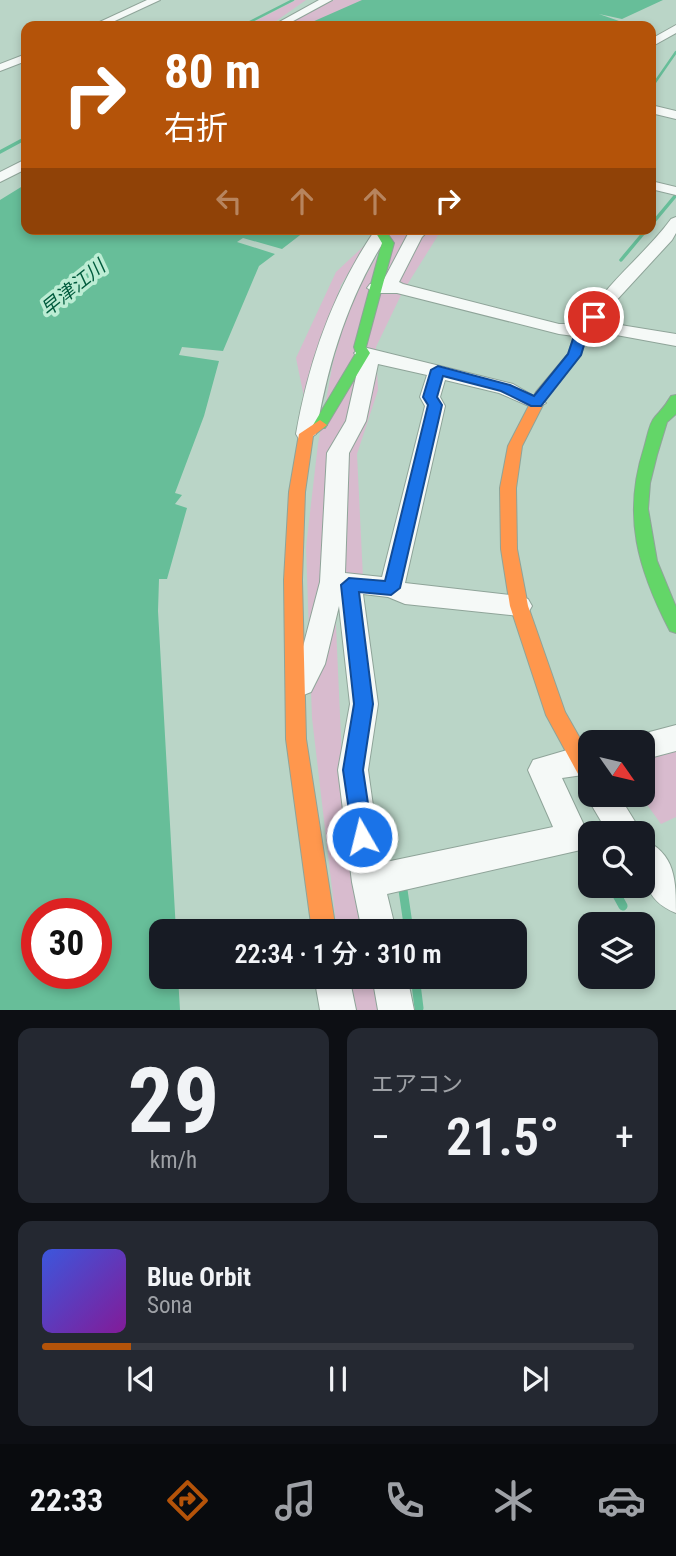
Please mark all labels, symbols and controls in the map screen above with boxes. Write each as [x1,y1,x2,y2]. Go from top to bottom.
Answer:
text: 80 m [164,43,261,100]
icon: right [49,49,140,140]
text: 右折 [164,109,228,147]
icon: left [210,182,248,220]
icon: ahead [283,182,321,220]
icon: ahead [356,182,394,220]
icon: right [429,182,467,220]
water label: 早津江川 [36,254,111,321]
pin [564,287,624,347]
icon: arrive [575,298,613,336]
north arrow [578,730,654,807]
map controls [578,730,655,989]
position arrow [325,800,399,874]
button: search [578,821,655,898]
speed limit sign: 30 [21,898,112,989]
button: layers [578,912,655,989]
text: 22:34 · 1 分 · 310 m [234,939,442,969]
text: 29 [128,1048,219,1154]
text: エアコン [371,1071,463,1098]
text: 21.5° [446,1107,559,1168]
text: − [371,1115,390,1159]
text: + [615,1115,634,1159]
text: km/h [150,1147,197,1174]
text: Blue Orbit [147,1262,251,1292]
text: Sona [147,1292,193,1319]
icon: previous [122,1360,160,1398]
icon: pause [319,1360,357,1398]
icon: next [516,1360,554,1398]
icon: directions [163,1476,212,1525]
icon: music [271,1476,320,1525]
icon: phone [380,1476,429,1525]
icon: climate [489,1476,538,1525]
icon: car [597,1476,646,1525]
text: 22:33 [30,1481,103,1519]

